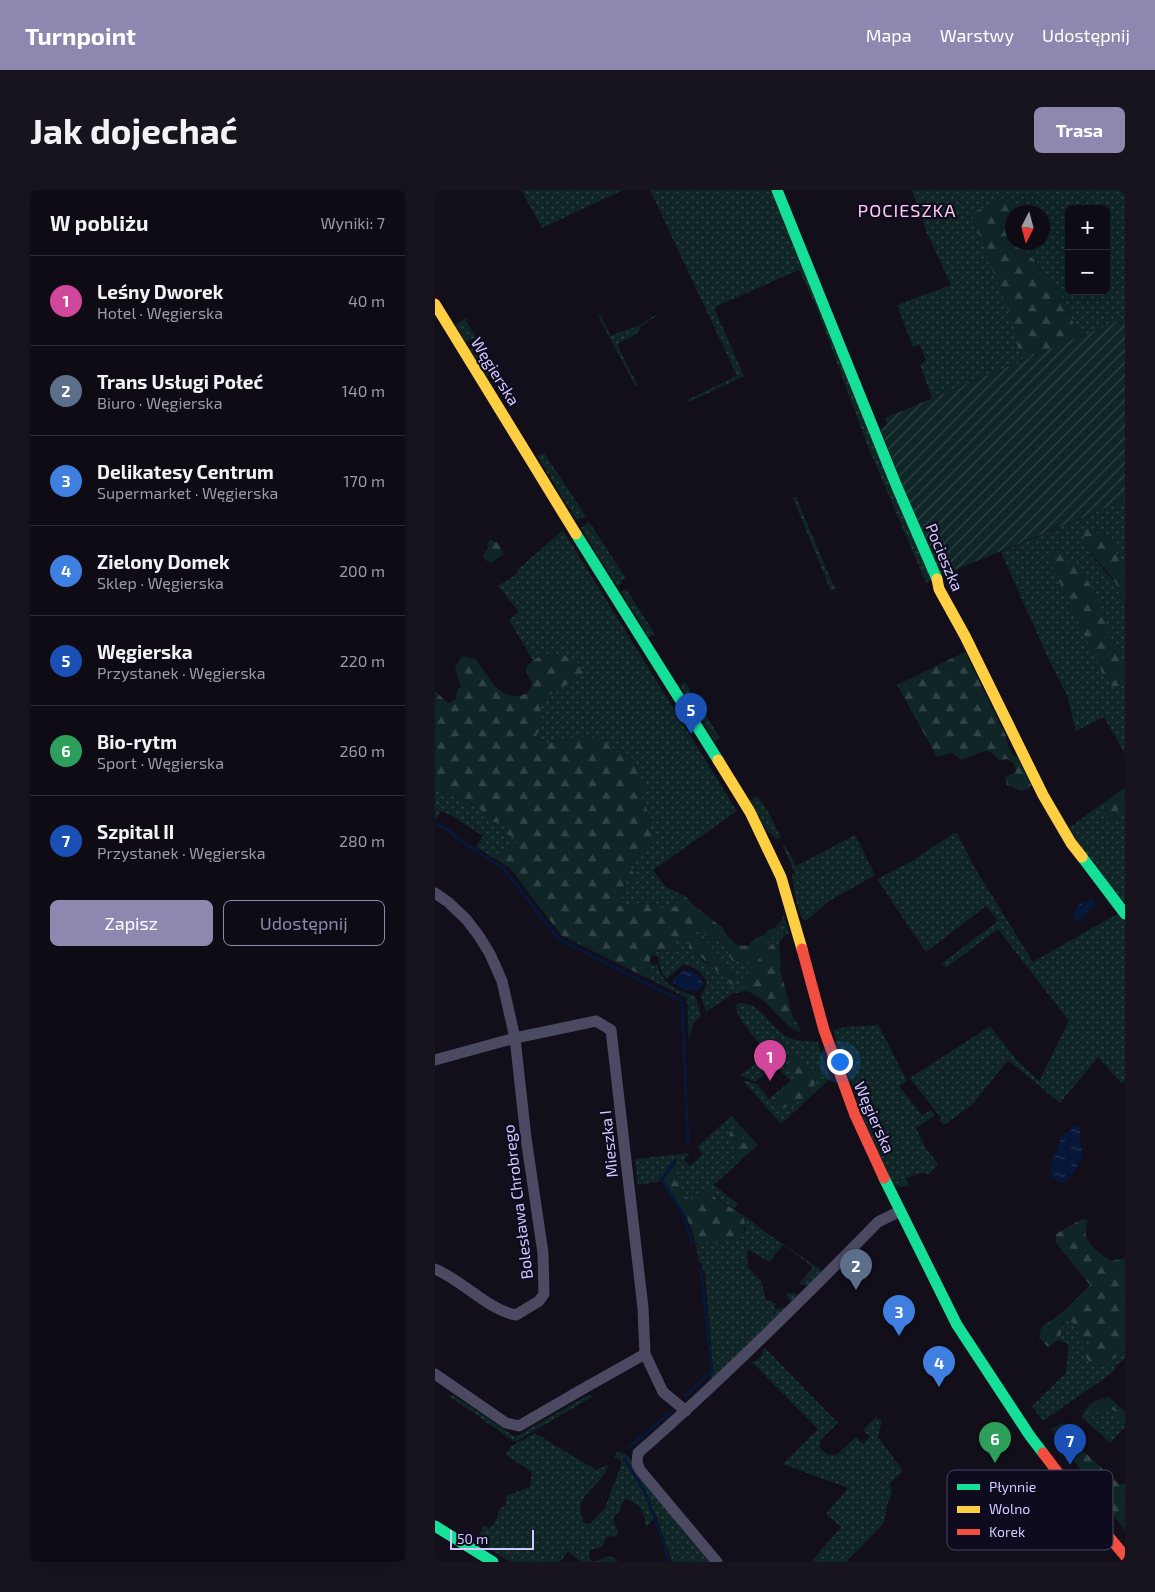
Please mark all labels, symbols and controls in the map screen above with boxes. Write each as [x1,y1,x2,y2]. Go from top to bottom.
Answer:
text: Turnpoint [25,21,136,50]
text: Mapa [866,24,912,46]
text: Warstwy [940,24,1014,46]
text: Udostępnij [1042,24,1130,46]
button: Trasa [1034,107,1125,153]
text: Jak dojechać [30,109,238,151]
district label: POCIESZKA [858,199,956,221]
north arrow [1005,205,1050,250]
map controls [1065,205,1110,295]
button: + [1065,205,1110,250]
text: W pobliżu [50,210,149,235]
text: Wyniki: 7 [320,213,385,232]
button: − [1065,250,1110,295]
text: Leśny Dworek [97,280,223,303]
text: 1 [63,291,69,310]
text: 40 m [348,291,385,310]
text: Hotel · Węgierska [97,303,223,322]
street label: Węgierska [468,334,524,408]
text: Trans Usługi Połeć [97,370,263,393]
text: 2 [61,381,71,400]
text: 140 m [342,381,385,400]
text: Biuro · Węgierska [97,393,222,412]
text: Delikatesy Centrum [97,460,274,483]
text: 3 [61,471,71,490]
text: 170 m [343,471,385,490]
text: Supermarket · Węgierska [97,483,278,502]
street label: Pocieszka [922,520,968,594]
text: Zielony Domek [97,550,230,573]
text: 4 [61,561,71,580]
text: 200 m [339,561,385,580]
text: Sklep · Węgierska [97,573,224,592]
text: Węgierska [97,640,193,663]
text: 5 [62,651,70,670]
text: 220 m [340,651,385,670]
text: Przystanek · Węgierska [97,663,266,682]
pin: 5 [675,693,707,734]
text: Bio-rytm [97,730,177,753]
text: 6 [61,741,71,760]
text: 260 m [340,741,385,760]
text: Sport · Węgierska [97,753,224,772]
text: Szpital II [97,820,174,843]
text: 7 [62,831,70,850]
text: 280 m [339,831,385,850]
text: Przystanek · Węgierska [97,843,266,862]
button: Zapisz [50,900,213,946]
button: Udostępnij [223,900,385,946]
pin: 1 [754,1040,786,1081]
your location [827,1049,853,1075]
street label: Węgierska [851,1078,899,1156]
street label: Mieszka I [595,1109,621,1179]
street label: Bolesława Chrobrego [498,1124,536,1280]
pin: 2 [840,1249,872,1290]
pin: 3 [883,1295,915,1336]
pin: 4 [923,1346,955,1387]
pin: 6 [979,1422,1011,1463]
pin: 7 [1054,1424,1086,1465]
legend [947,1470,1113,1550]
text: Płynnie [989,1478,1036,1495]
text: Wolno [989,1500,1030,1517]
text: Korek [989,1523,1025,1540]
scale bar [450,1527,534,1550]
text: 50 m [457,1530,488,1547]

